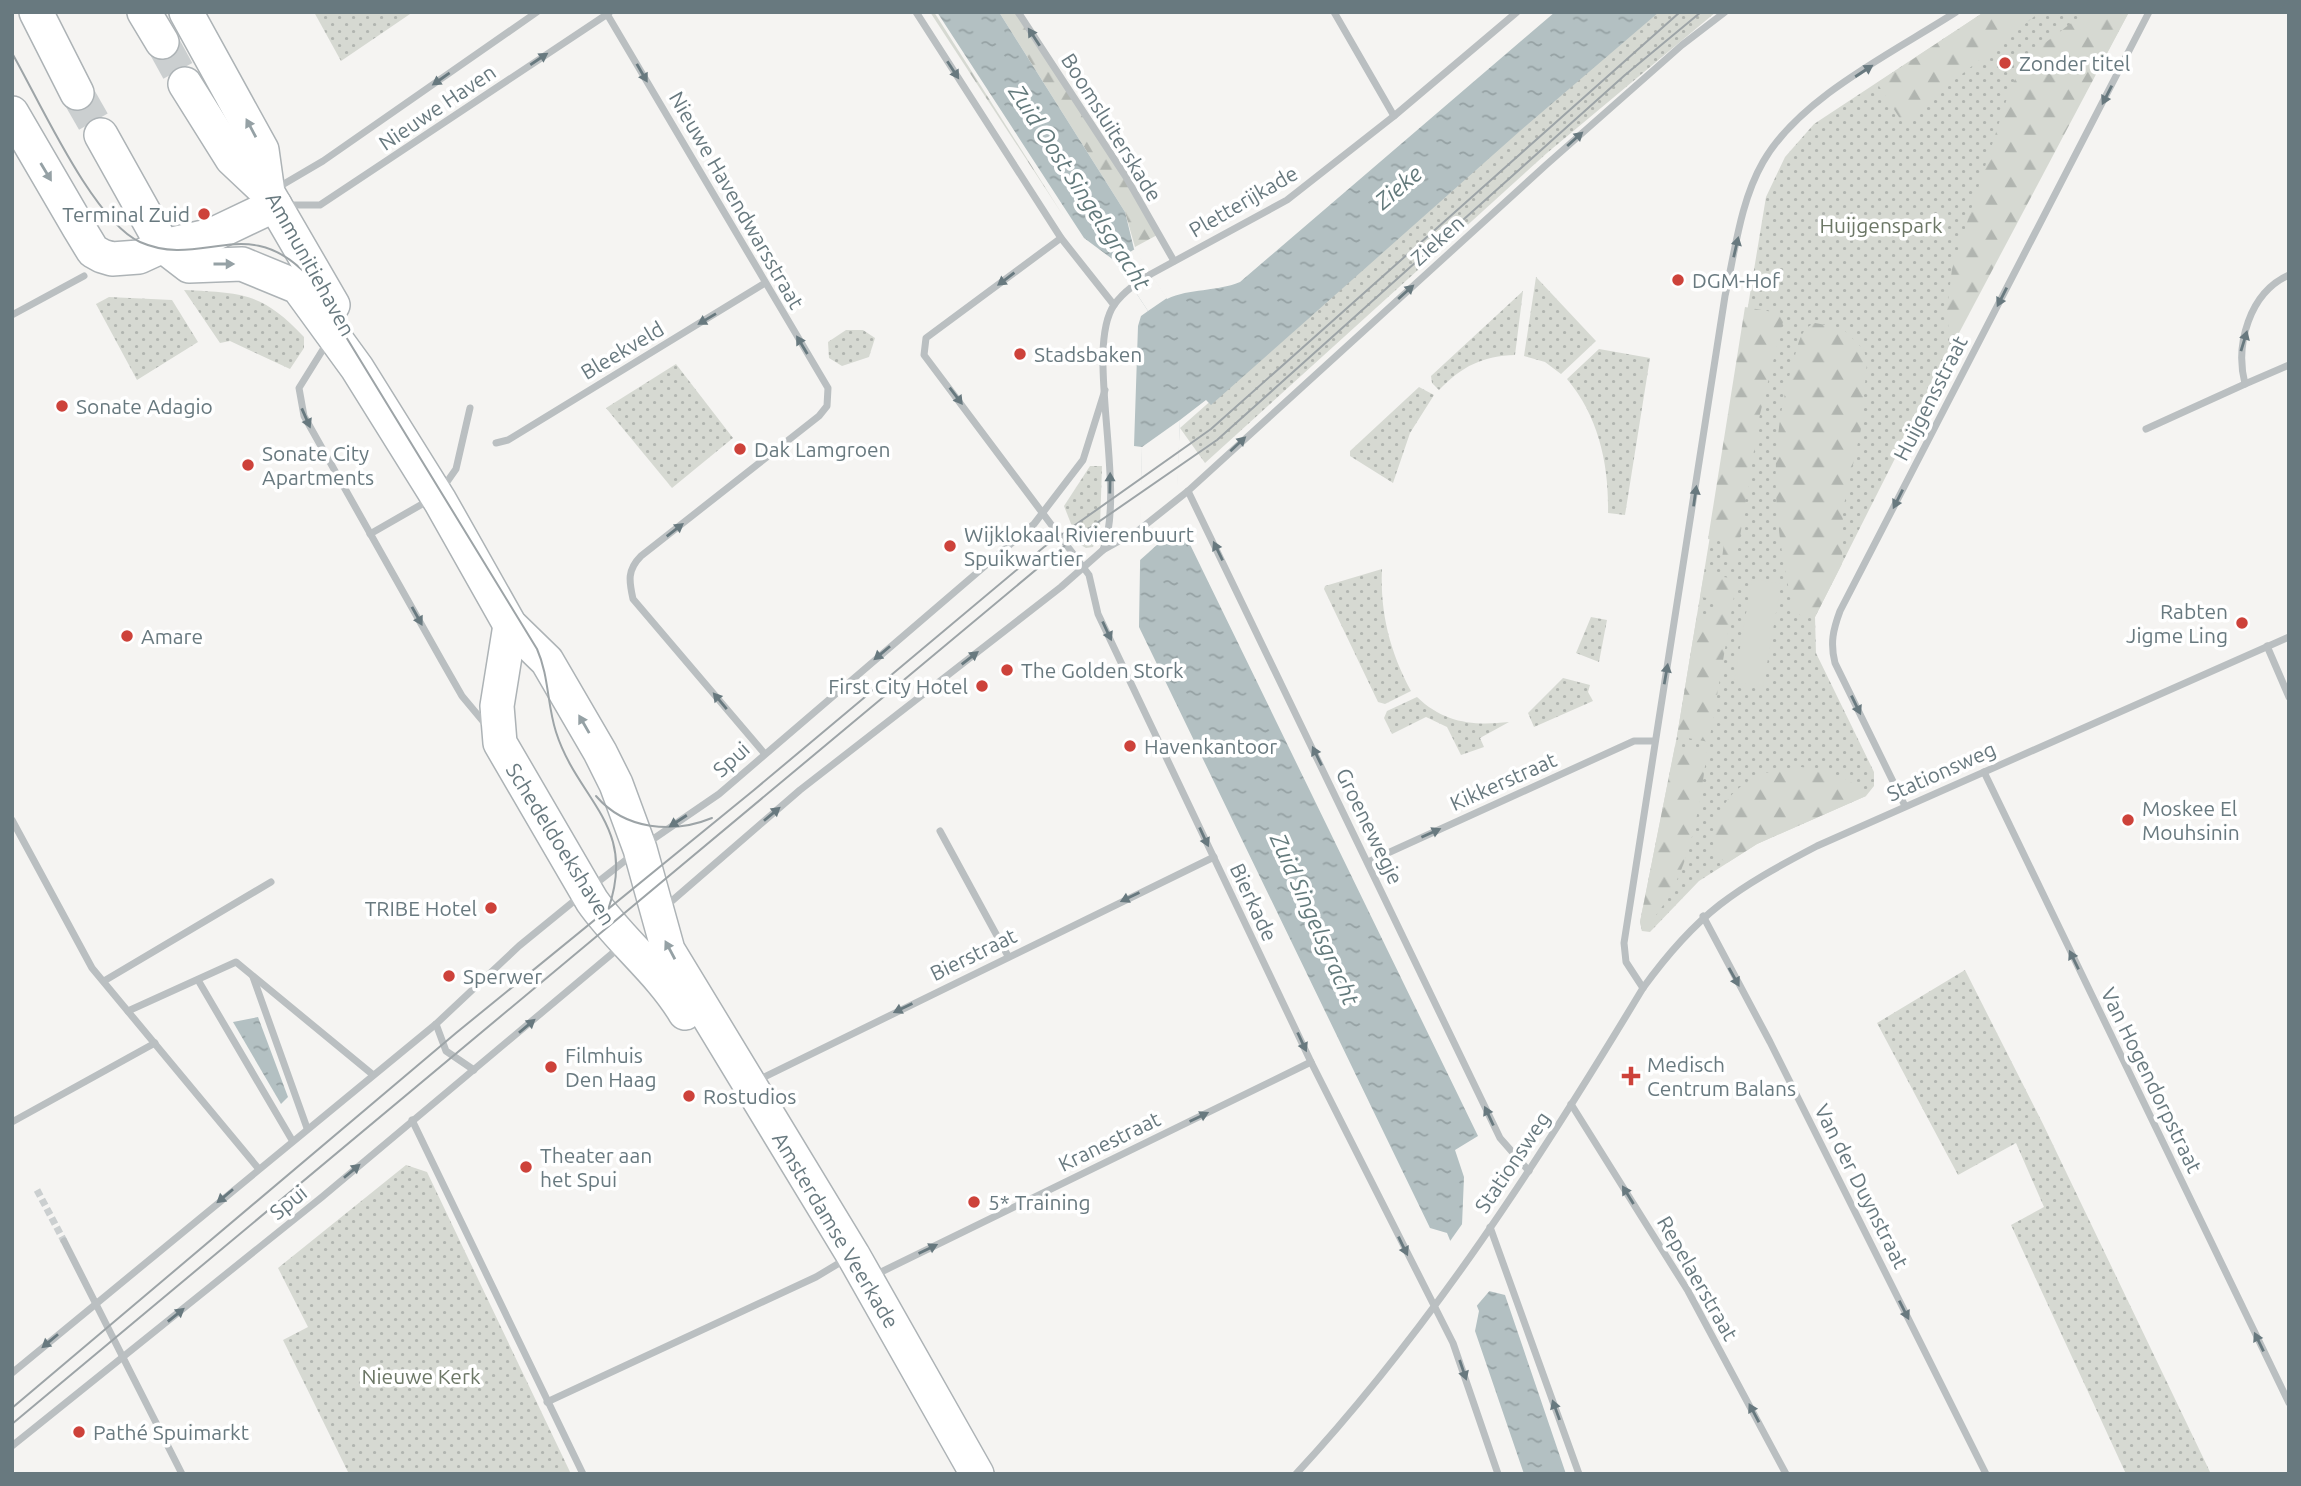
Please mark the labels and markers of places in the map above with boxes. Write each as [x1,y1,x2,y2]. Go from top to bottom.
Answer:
place label: Zonder titel [2019,51,2130,75]
marker: Zonder titel [1997,55,2013,71]
place label: Terminal Zuid [62,202,190,226]
marker: Terminal Zuid [196,206,212,222]
place label: DGM-Hof [1692,268,1781,292]
marker: DGM-Hof [1670,272,1686,288]
place label: Stadsbaken [1034,342,1142,366]
marker: Stadsbaken [1012,346,1028,362]
place label: Sonate Adagio [76,394,213,418]
marker: Sonate Adagio [54,398,70,414]
place label: Dak Lamgroen [754,437,891,461]
place label: Sonate City Apartments [262,441,374,489]
marker: Dak Lamgroen [732,441,748,457]
marker: Sonate City Apartments [240,457,256,473]
place label: Wijklokaal Rivierenbuurt Spuikwartier [964,522,1194,570]
marker: Wijklokaal Rivierenbuurt Spuikwartier [942,538,958,554]
place label: Rabten Jigme Ling [2126,599,2228,647]
marker: Rabten Jigme Ling [2234,615,2250,631]
place label: Amare [141,624,203,648]
marker: Amare [119,628,135,644]
place label: The Golden Stork [1021,658,1184,682]
marker: The Golden Stork [999,662,1015,678]
place label: First City Hotel [828,674,968,698]
marker: First City Hotel [974,678,990,694]
place label: Havenkantoor [1144,734,1277,758]
marker: Havenkantoor [1122,738,1138,754]
place label: Moskee El Mouhsinin [2142,796,2240,844]
marker: Moskee El Mouhsinin [2120,812,2136,828]
place label: TRIBE Hotel [365,896,477,920]
marker: TRIBE Hotel [483,900,499,916]
place label: Sperwer [463,964,542,988]
marker: Sperwer [441,968,457,984]
place label: Filmhuis Den Haag [565,1043,657,1091]
place label: Medisch Centrum Balans [1647,1052,1796,1100]
marker: Filmhuis Den Haag [543,1059,559,1075]
marker: Medisch Centrum Balans [1621,1066,1641,1086]
place label: Rostudios [703,1084,796,1108]
marker: Rostudios [681,1088,697,1104]
place label: Theater aan het Spui [540,1143,652,1191]
marker: Theater aan het Spui [518,1159,534,1175]
place label: 5* Training [988,1190,1091,1214]
marker: 5* Training [966,1194,982,1210]
place label: Pathé Spuimarkt [93,1420,249,1444]
marker: Pathé Spuimarkt [71,1424,87,1440]

